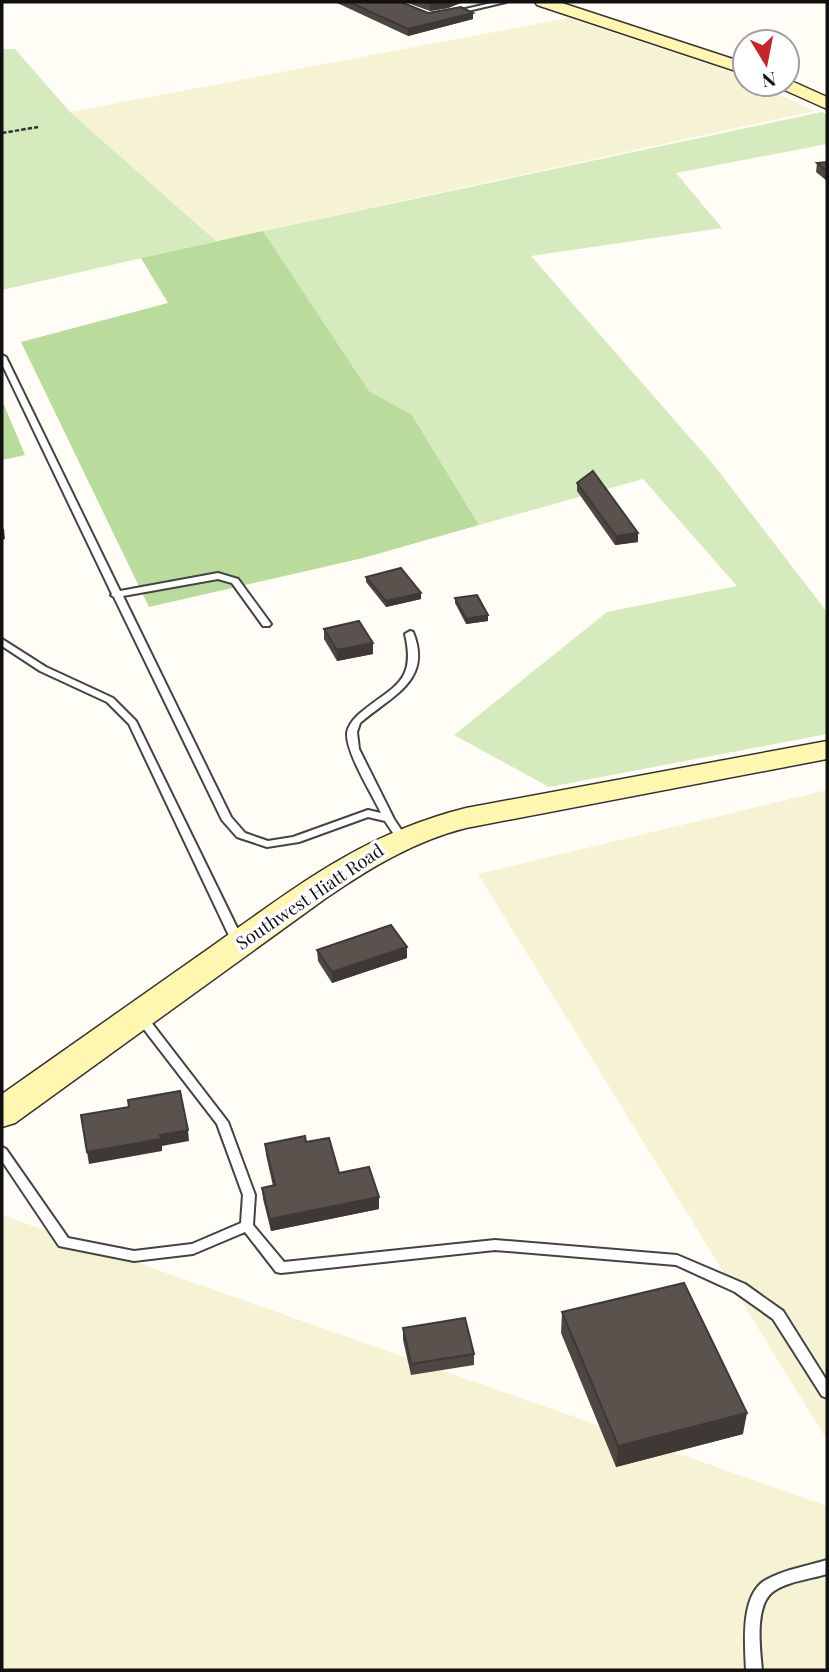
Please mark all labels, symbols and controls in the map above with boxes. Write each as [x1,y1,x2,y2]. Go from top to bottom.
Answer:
north arrow [731,28,801,98]
text: N [760,67,778,95]
street label: Southwest Hiatt Road [231,837,388,955]

